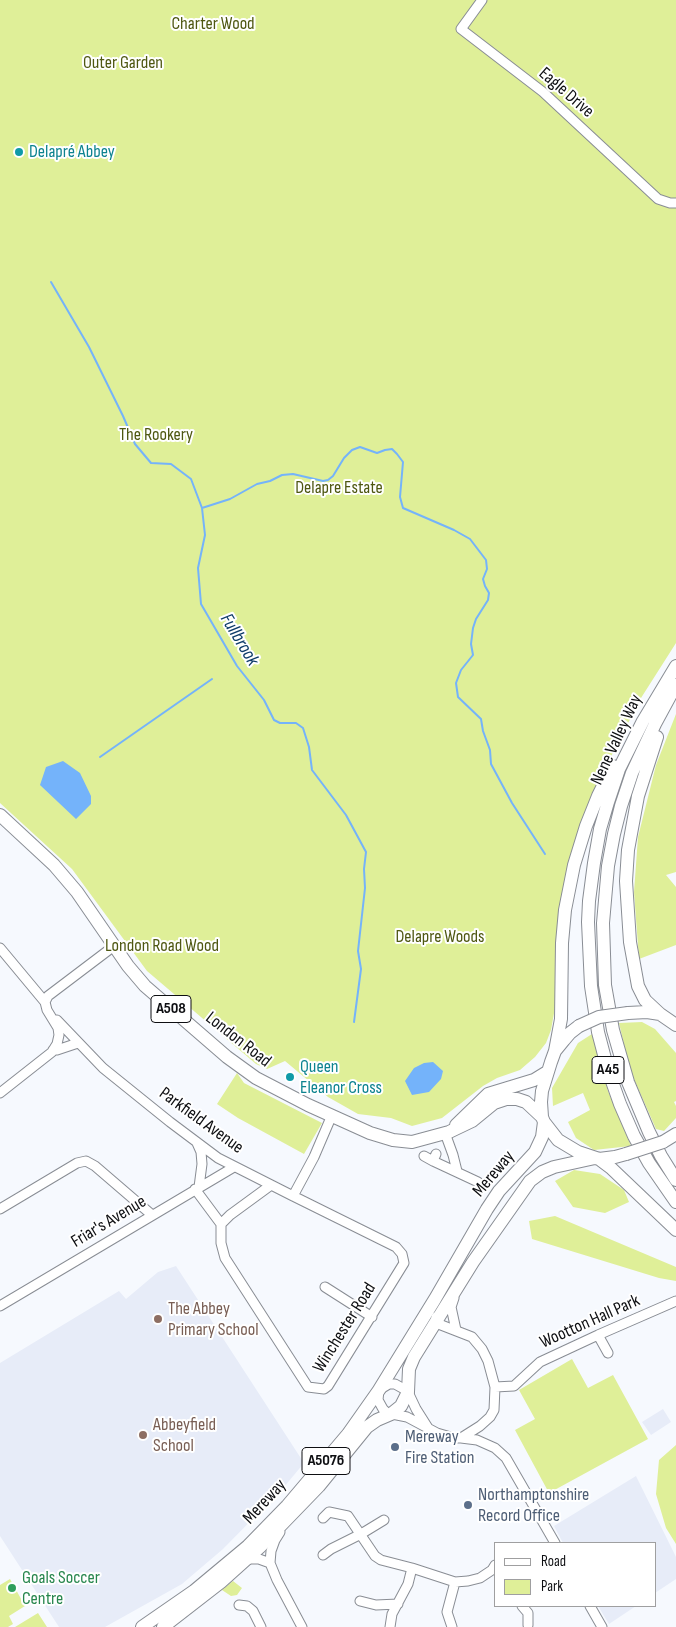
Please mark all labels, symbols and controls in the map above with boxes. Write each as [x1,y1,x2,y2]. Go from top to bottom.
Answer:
park label: Charter Wood [171,13,255,35]
park label: Outer Garden [83,52,163,74]
street label: Eagle Drive [534,63,598,123]
place label: Delapré Abbey [29,141,115,163]
marker: Delapré Abbey [13,146,25,158]
park label: The Rookery [119,424,193,446]
park label: Delapre Estate [295,477,383,499]
water label: Fullbrook [215,610,263,670]
street label: Nene Valley Way [587,691,647,789]
park label: Delapre Woods [395,926,485,948]
park label: London Road Wood [105,935,219,957]
road number: A508 [151,996,191,1022]
street label: London Road [201,1008,275,1072]
place label: Queen Eleanor Cross [300,1056,382,1098]
road number: A45 [592,1056,624,1084]
marker: Queen Eleanor Cross [284,1071,296,1083]
street label: Parkfield Avenue [155,1083,247,1159]
street label: Mereway [468,1147,520,1201]
street label: Friar's Avenue [68,1191,150,1253]
street label: Winchester Road [309,1279,381,1377]
street label: Wootton Hall Park [537,1290,643,1354]
place label: The Abbey Primary School [168,1298,259,1340]
marker: The Abbey Primary School [152,1313,164,1325]
place label: Abbeyfield School [153,1414,216,1456]
place label: Mereway Fire Station [405,1426,474,1468]
marker: Abbeyfield School [137,1429,149,1441]
marker: Mereway Fire Station [389,1441,401,1453]
road number: A5076 [302,1448,350,1474]
street label: Mereway [239,1475,291,1529]
place label: Northamptonshire Record Office [478,1484,589,1526]
marker: Northamptonshire Record Office [462,1499,474,1511]
legend [493,1542,656,1607]
text: Road [541,1552,566,1571]
place label: Goals Soccer Centre [22,1567,100,1610]
text: Park [541,1577,563,1596]
marker: Goals Soccer Centre [6,1582,18,1594]

